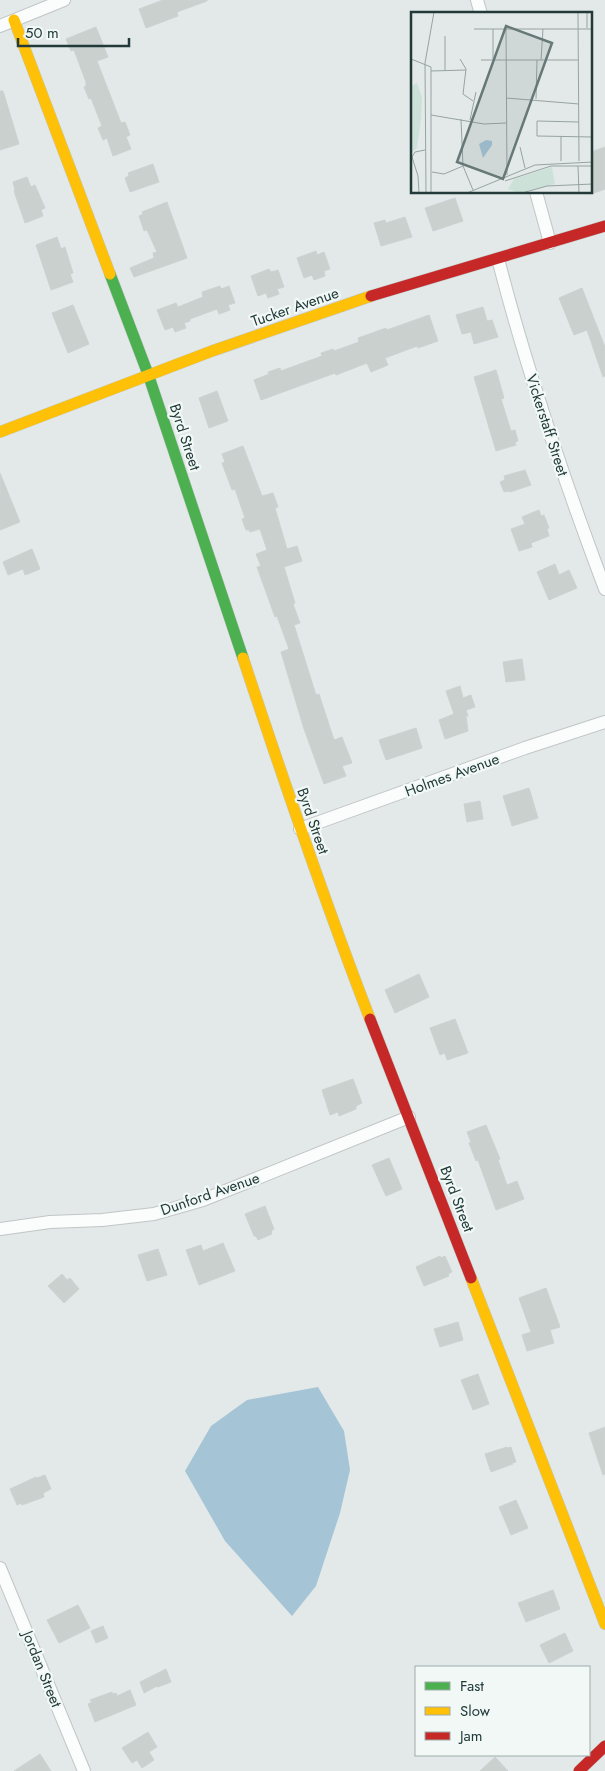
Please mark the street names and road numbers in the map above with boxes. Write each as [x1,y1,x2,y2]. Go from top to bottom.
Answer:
street label: Tucker Avenue [248,282,342,332]
street label: Vickerstaff Street [520,371,574,479]
street label: Byrd Street [164,401,206,474]
street label: Holmes Avenue [402,748,503,802]
street label: Byrd Street [291,785,335,858]
street label: Byrd Street [434,1163,480,1235]
street label: Dunford Avenue [158,1167,263,1221]
street label: Jordan Street [16,1626,67,1711]

